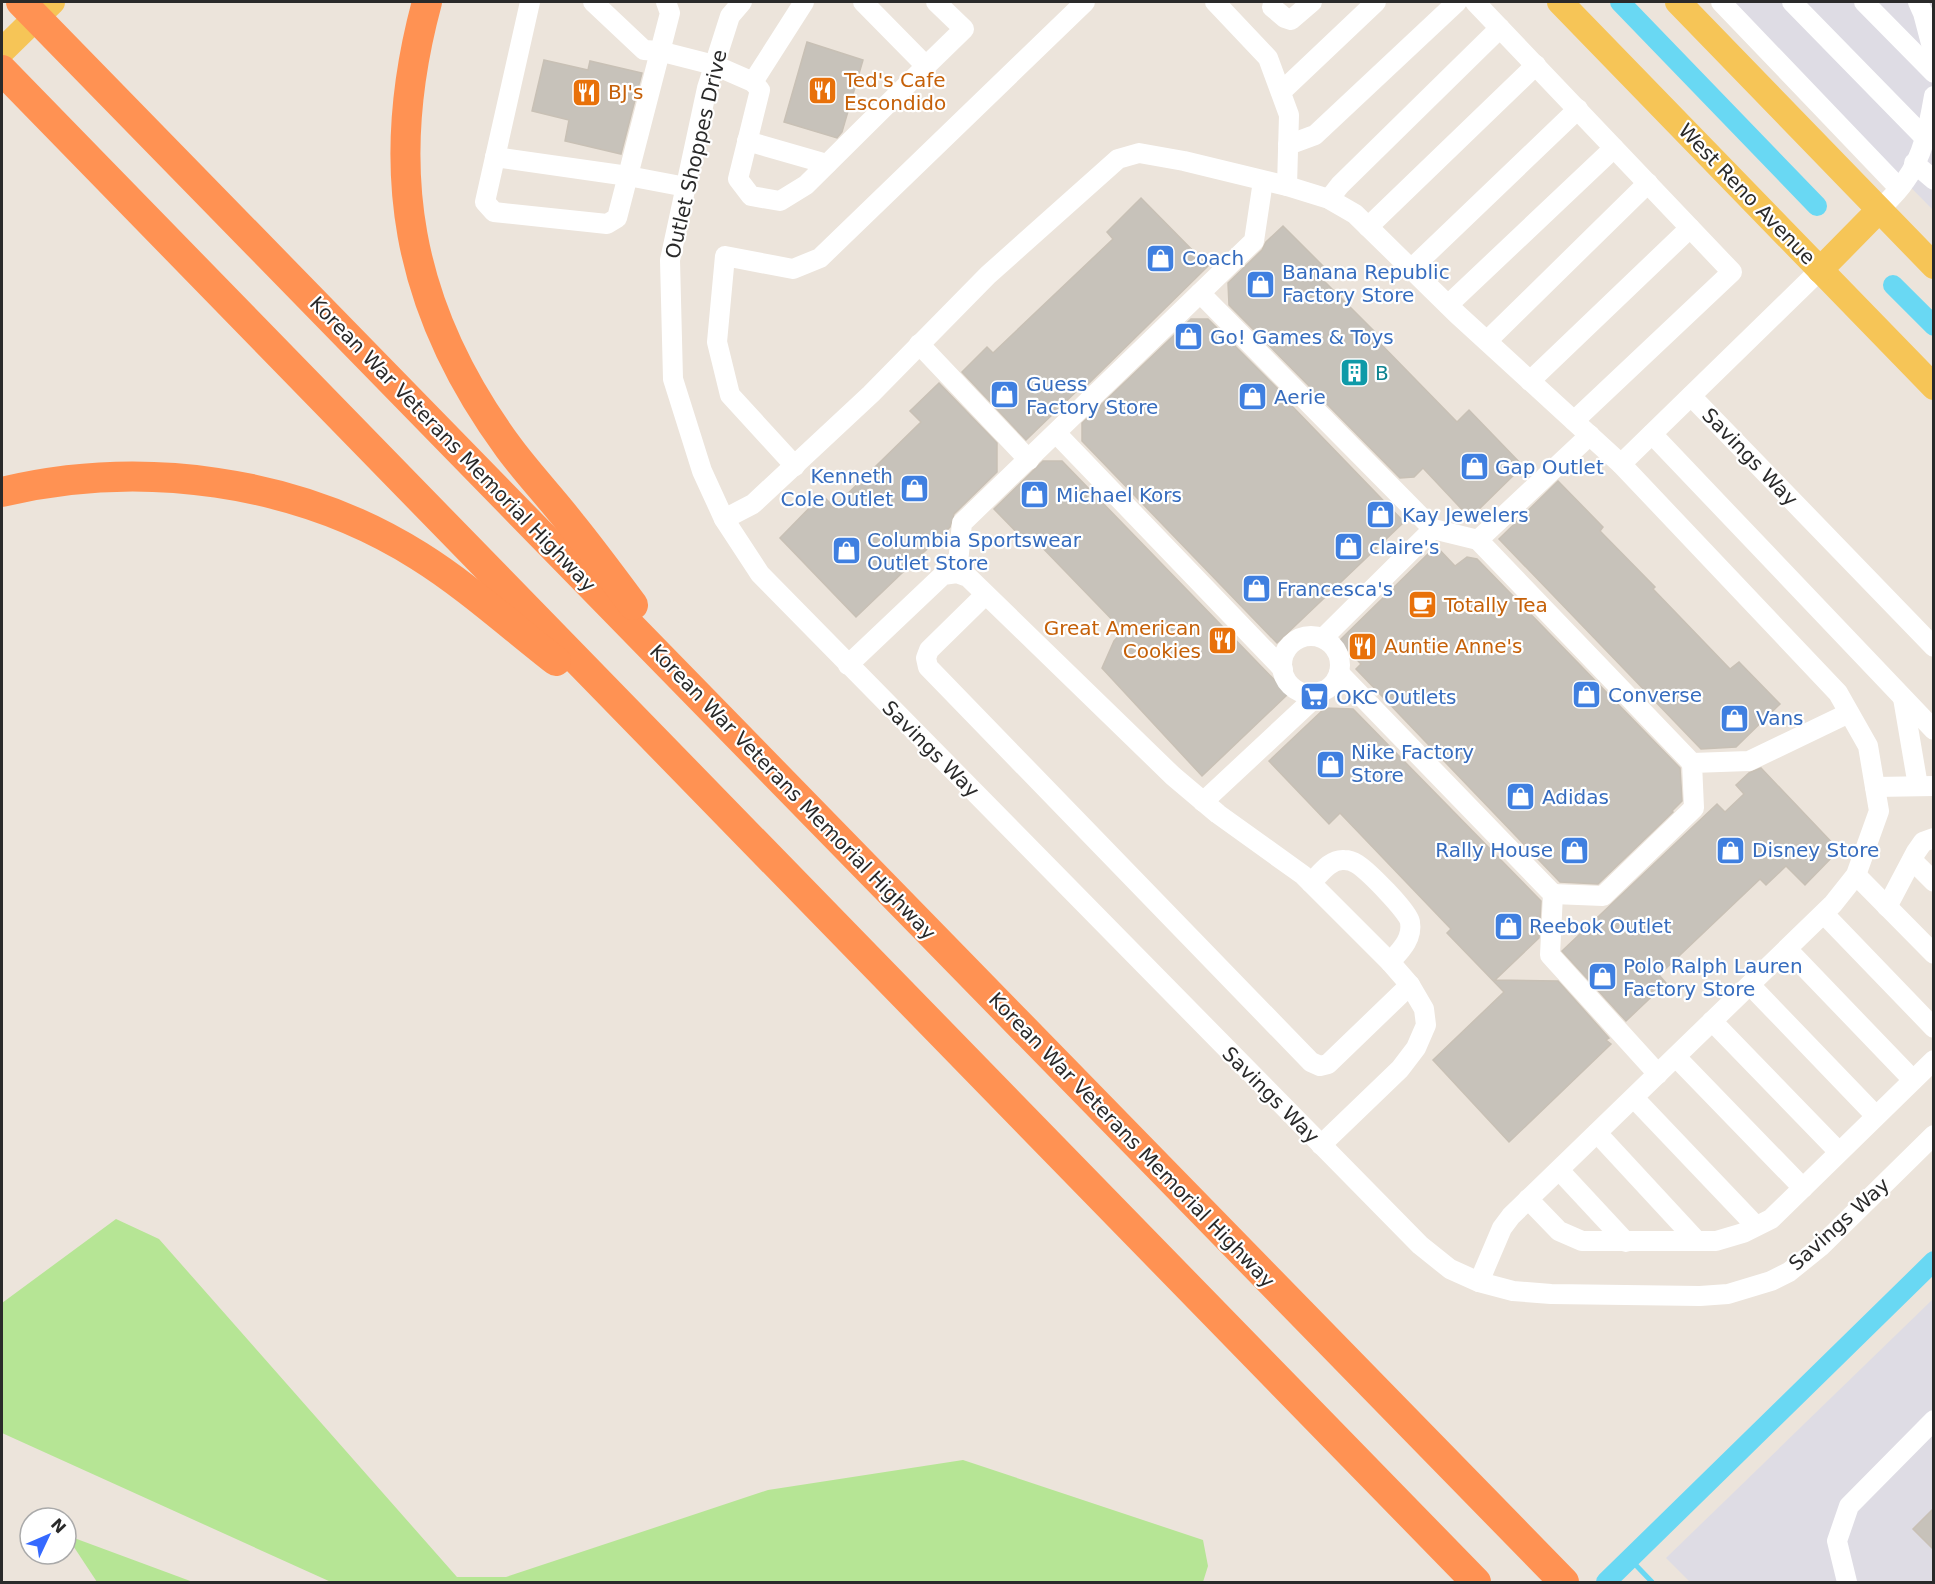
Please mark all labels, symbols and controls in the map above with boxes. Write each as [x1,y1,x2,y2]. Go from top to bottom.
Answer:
street label: Outlet Shoppes Drive [660,47,732,261]
place label: Ted's Cafe Escondido [843,68,946,115]
restaurant icon: Ted's Cafe Escondido [807,75,839,107]
restaurant icon: BJ's [571,76,603,108]
place label: BJ's [608,80,644,104]
street label: West Reno Avenue [1674,119,1820,269]
shop icon: Coach [1145,242,1177,274]
place label: Coach [1182,246,1244,270]
place label: Banana Republic Factory Store [1282,260,1450,307]
shop icon: Banana Republic Factory Store [1245,268,1277,300]
street label: Korean War Veterans Memorial Highway [305,291,601,597]
shop icon: Go! Games & Toys [1173,321,1205,353]
place label: Go! Games & Toys [1210,325,1394,349]
building icon: B [1338,357,1370,389]
place label: B [1375,361,1389,385]
place label: Guess Factory Store [1026,372,1158,419]
shop icon: Guess Factory Store [989,379,1021,411]
shop icon: Aerie [1237,381,1269,413]
place label: Aerie [1274,385,1326,409]
street label: Savings Way [1697,403,1803,511]
shop icon: Gap Outlet [1458,451,1490,483]
place label: Gap Outlet [1495,455,1604,479]
place label: Kenneth Cole Outlet [781,464,893,511]
shop icon: Kenneth Cole Outlet [898,472,930,504]
shop icon: Michael Kors [1019,479,1051,511]
place label: Michael Kors [1056,483,1182,507]
shop icon: Kay Jewelers [1365,499,1397,531]
place label: Kay Jewelers [1402,503,1529,527]
place label: Columbia Sportswear Outlet Store [867,528,1082,575]
shop icon: claire's [1332,531,1364,563]
shop icon: Columbia Sportswear Outlet Store [830,535,862,567]
place label: claire's [1369,535,1439,559]
shop icon: Francesca's [1240,573,1272,605]
place label: Francesca's [1277,577,1393,601]
cafe icon: Totally Tea [1407,589,1439,621]
place label: Totally Tea [1443,593,1548,617]
place label: Great American Cookies [1044,616,1201,663]
restaurant icon: Great American Cookies [1206,624,1238,656]
restaurant icon: Auntie Anne's [1347,630,1379,662]
place label: Auntie Anne's [1384,634,1522,658]
street label: Korean War Veterans Memorial Highway [645,639,941,945]
shop icon: Converse [1571,679,1603,711]
supermarket icon: OKC Outlets [1299,681,1331,713]
place label: Converse [1608,683,1702,707]
place label: OKC Outlets [1336,685,1456,709]
street label: Savings Way [878,696,985,803]
shop icon: Vans [1719,702,1751,734]
place label: Vans [1756,706,1803,730]
place label: Nike Factory Store [1351,740,1474,787]
shop icon: Nike Factory Store [1314,748,1346,780]
shop icon: Adidas [1505,781,1537,813]
place label: Adidas [1542,785,1609,809]
shop icon: Rally House [1558,834,1590,866]
shop icon: Disney Store [1715,834,1747,866]
place label: Rally House [1435,838,1553,862]
place label: Disney Store [1752,838,1879,862]
shop icon: Reebok Outlet [1492,910,1524,942]
place label: Reebok Outlet [1529,914,1672,938]
place label: Polo Ralph Lauren Factory Store [1623,954,1803,1001]
shop icon: Polo Ralph Lauren Factory Store [1586,961,1618,993]
street label: Korean War Veterans Memorial Highway [984,987,1280,1293]
street label: Savings Way [1218,1042,1325,1149]
street label: Savings Way [1784,1172,1894,1275]
north arrow [18,1506,78,1566]
text: N [47,1515,70,1537]

